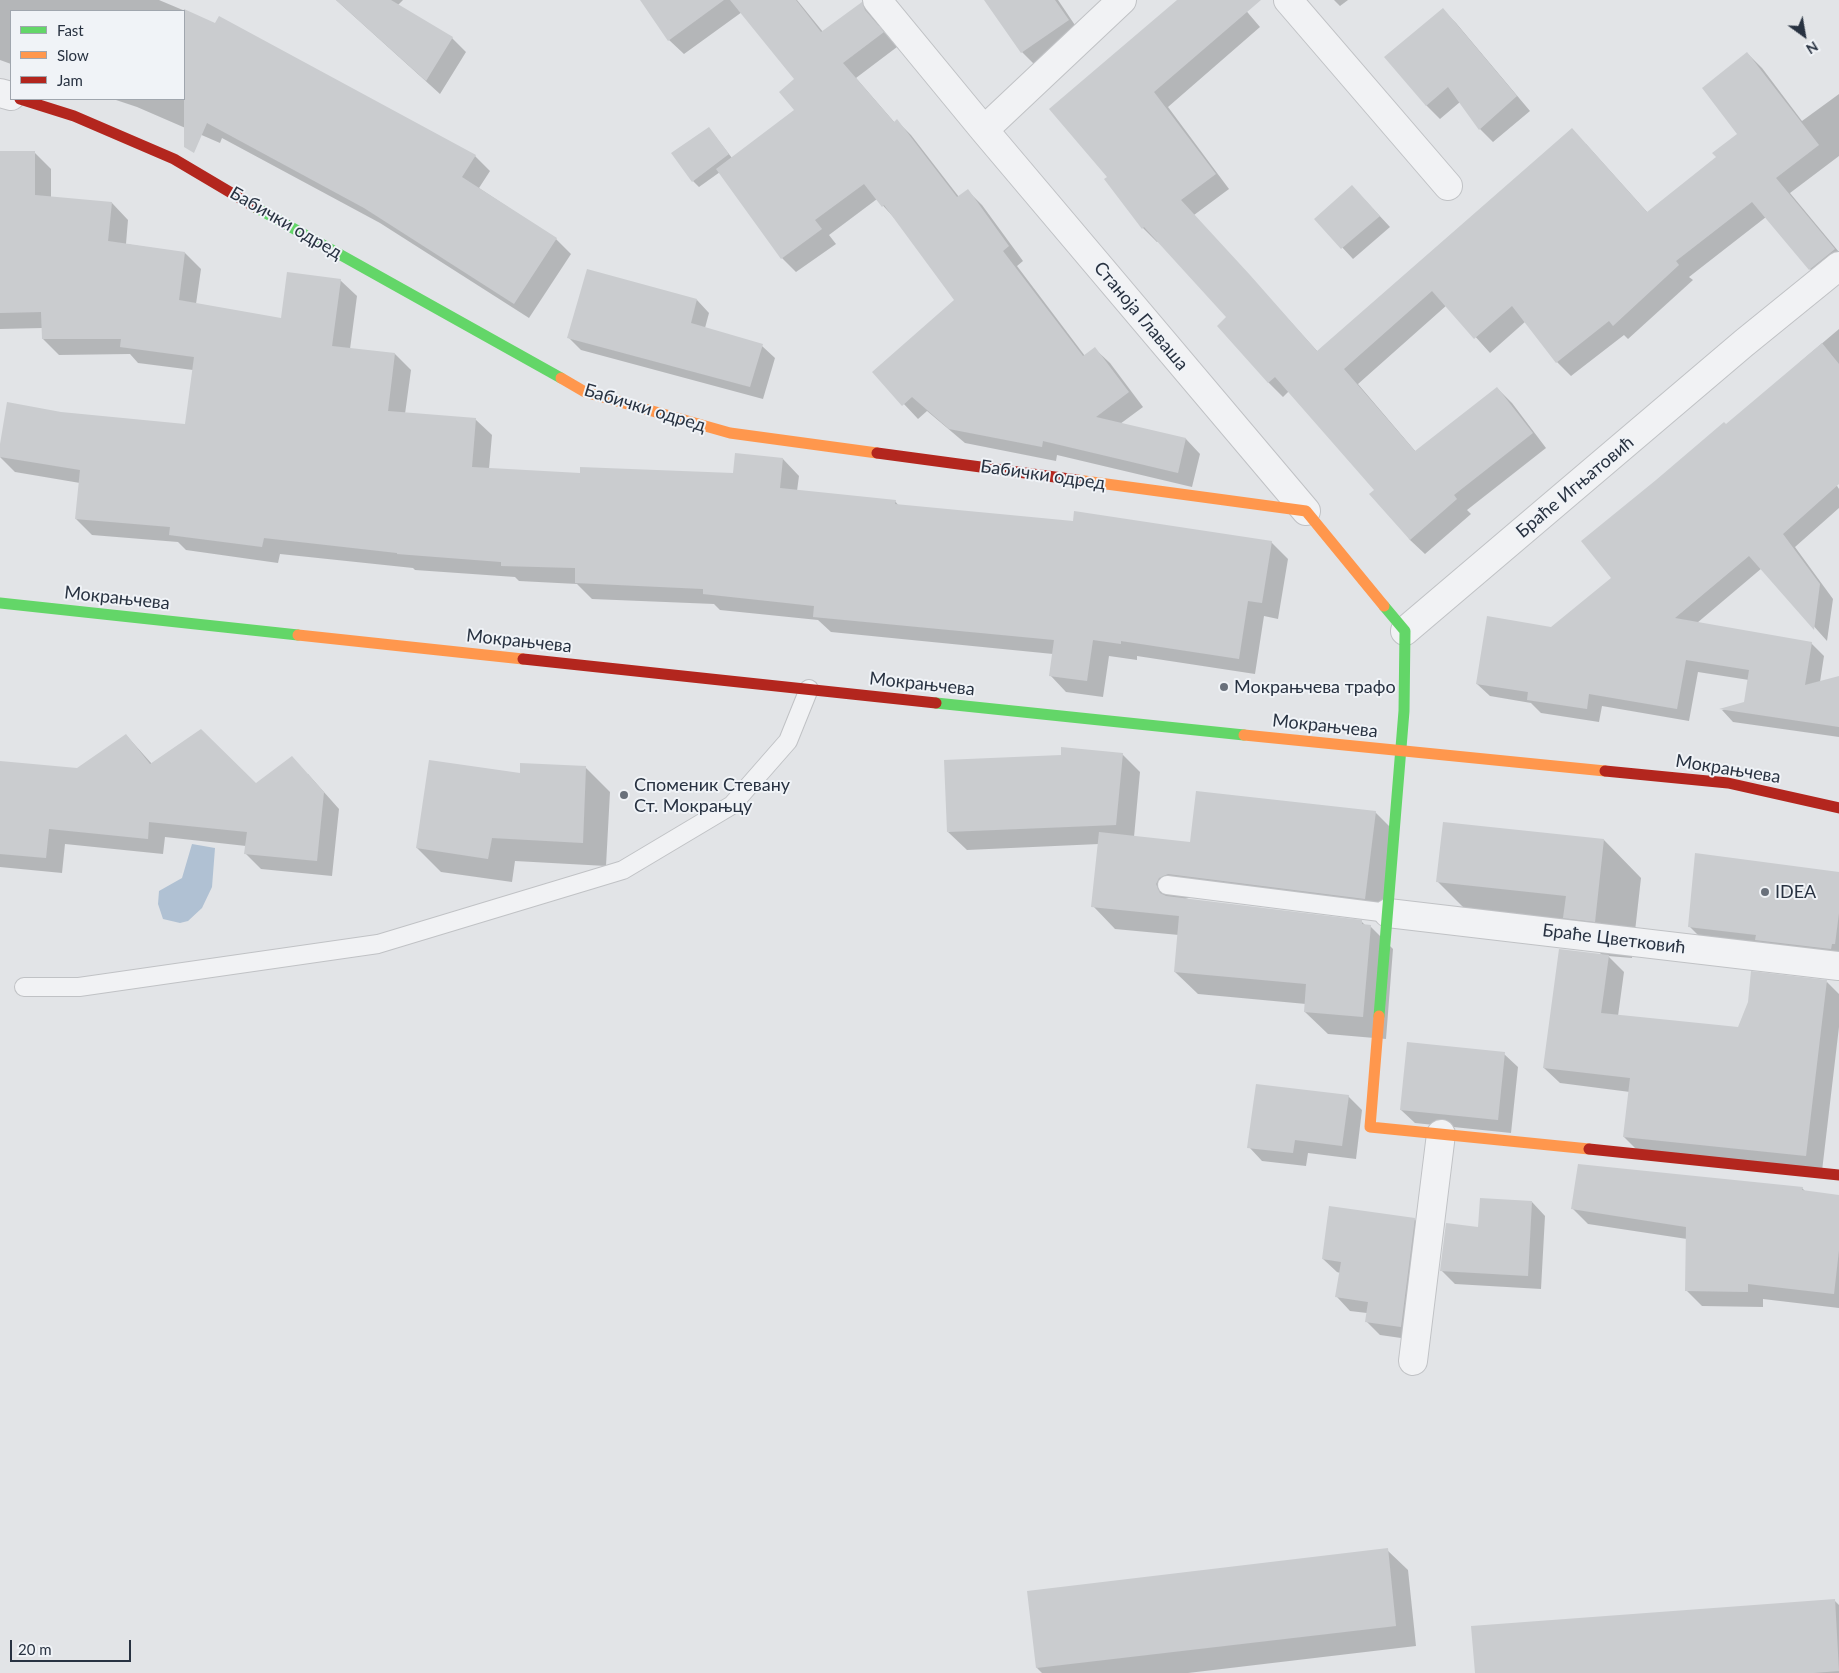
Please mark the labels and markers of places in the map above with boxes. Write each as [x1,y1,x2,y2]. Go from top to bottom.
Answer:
place label: Мокрањчева трафо [1234,676,1396,698]
marker: Мокрањчева трафо [1218,681,1230,693]
place label: Споменик Стевану Ст. Мокрањцу [634,774,790,816]
marker: Споменик Стевану Ст. Мокрањцу [618,789,630,801]
place label: IDEA [1775,881,1816,903]
marker: IDEA [1759,886,1771,898]

